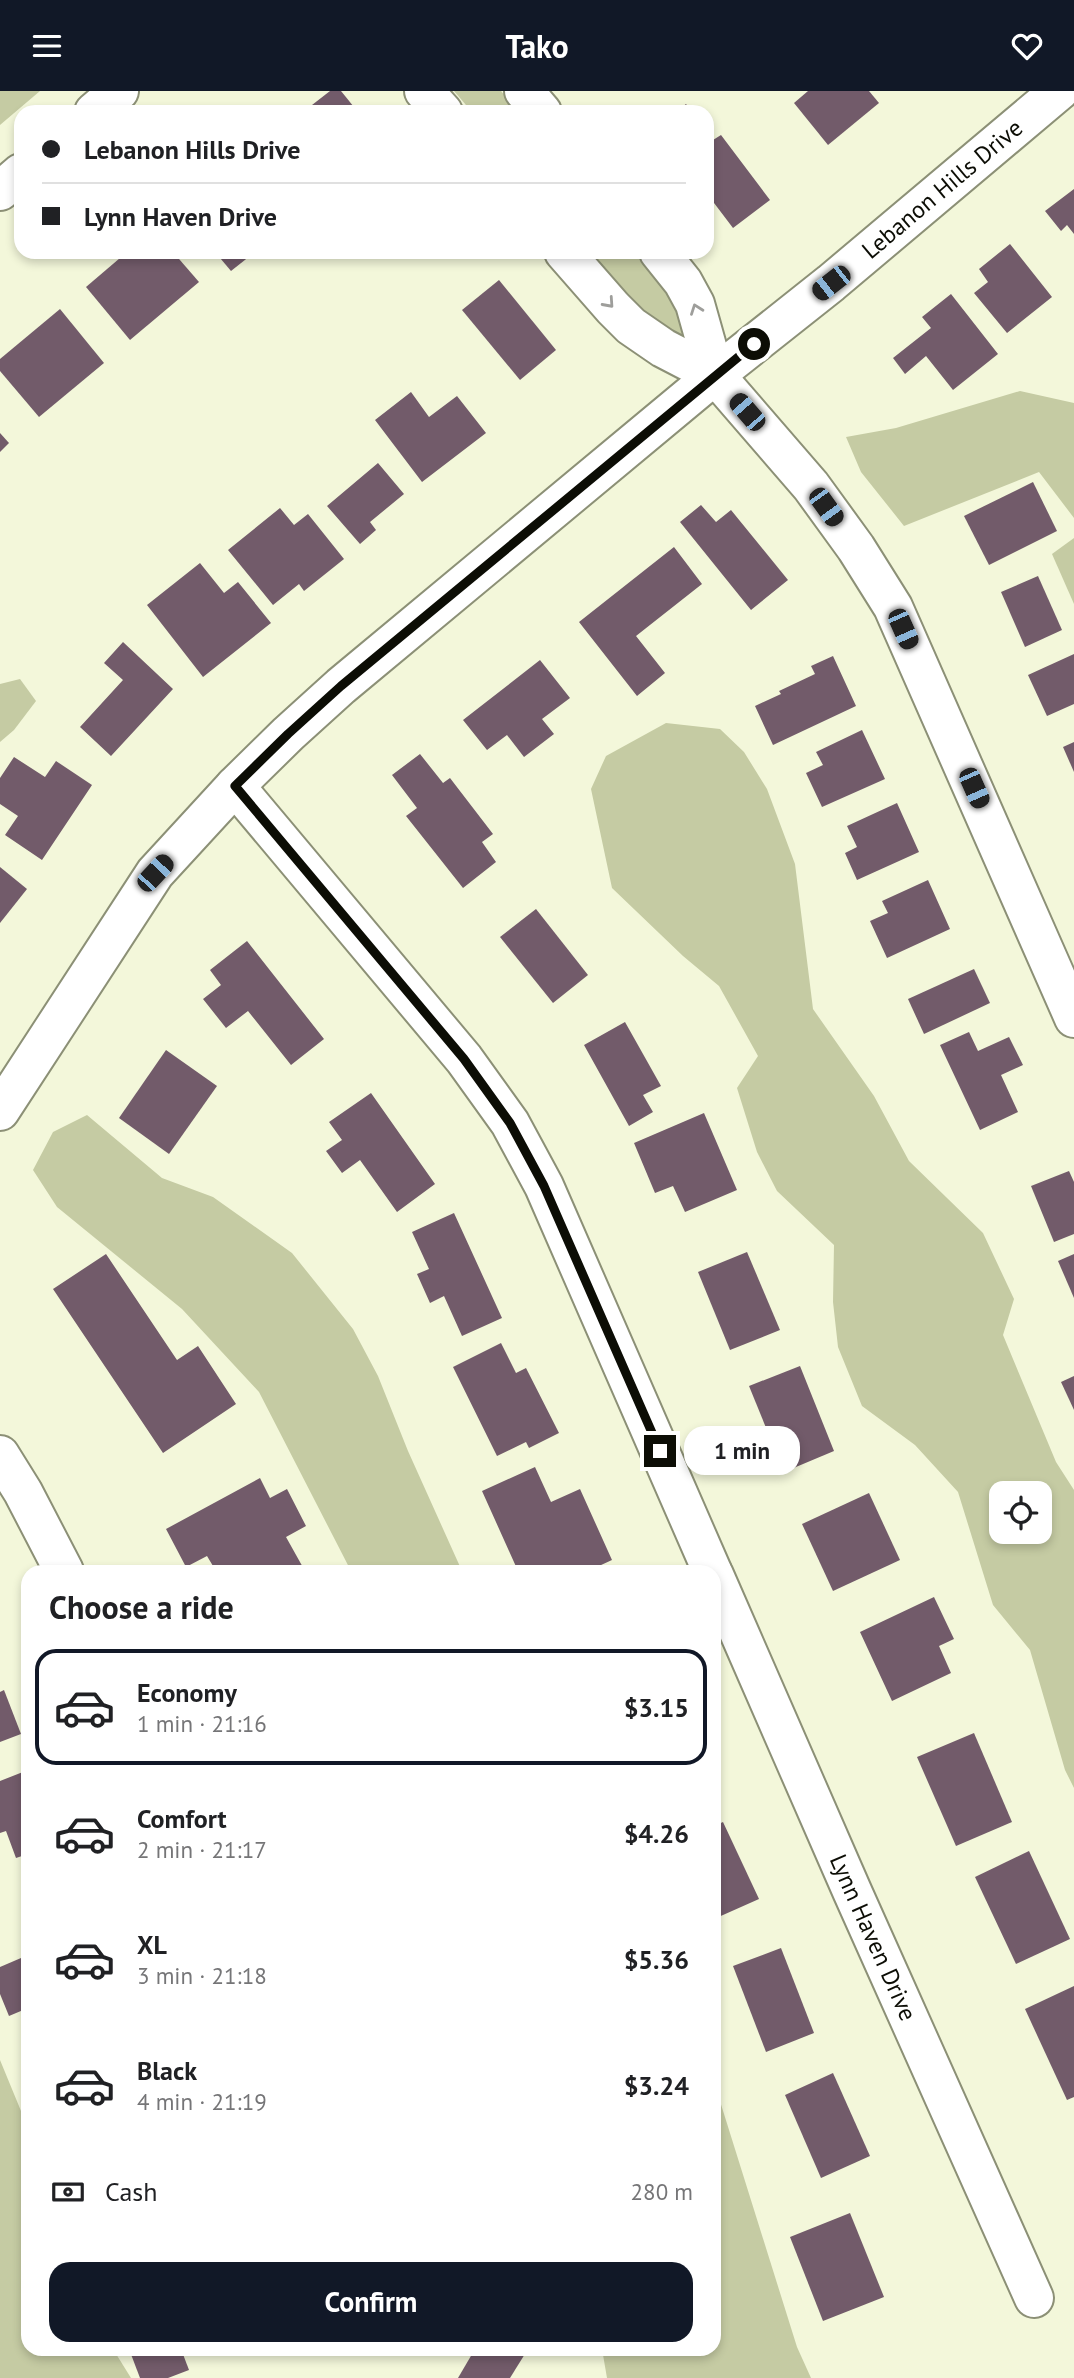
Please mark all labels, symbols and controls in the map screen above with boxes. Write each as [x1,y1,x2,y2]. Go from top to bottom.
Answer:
text: Tako [505,25,569,67]
icon: menu [28,27,66,65]
icon: heart [1008,27,1046,65]
street label: Lebanon Hills Drive [855,112,1029,265]
text: Lebanon Hills Drive [84,133,301,166]
text: Lynn Haven Drive [84,200,277,233]
car [808,262,855,304]
one-way arrow [601,295,613,308]
one-way arrow [690,304,704,316]
route start [738,328,770,360]
car [726,389,769,435]
car [806,484,847,530]
car [885,606,922,652]
car [956,765,993,811]
car [133,850,178,896]
callout: 1 min [684,1427,800,1475]
route end [644,1435,676,1467]
text: 1 min [714,1436,770,1465]
map controls [989,1481,1052,1544]
button: locate [989,1481,1052,1544]
text: Choose a ride [49,1586,234,1628]
icon: car [53,1676,116,1739]
text: Economy [137,1676,237,1709]
text: $3.15 [624,1691,689,1724]
text: 1 min · 21:16 [137,1709,267,1738]
icon: car [53,1802,116,1865]
text: Comfort [137,1802,227,1835]
text: $4.26 [624,1817,689,1850]
text: 2 min · 21:17 [137,1835,267,1864]
street label: Lynn Haven Drive [823,1850,924,2026]
icon: car [53,1928,116,1991]
text: XL [137,1928,167,1961]
text: $5.36 [624,1943,689,1976]
text: 3 min · 21:18 [137,1961,267,1990]
icon: car [53,2054,116,2117]
text: Black [137,2054,197,2087]
text: $3.24 [624,2069,689,2102]
text: 4 min · 21:19 [137,2087,267,2116]
icon: cash [49,2173,87,2211]
text: Cash [105,2175,157,2208]
text: 280 m [631,2177,693,2206]
button: Confirm [49,2262,693,2342]

